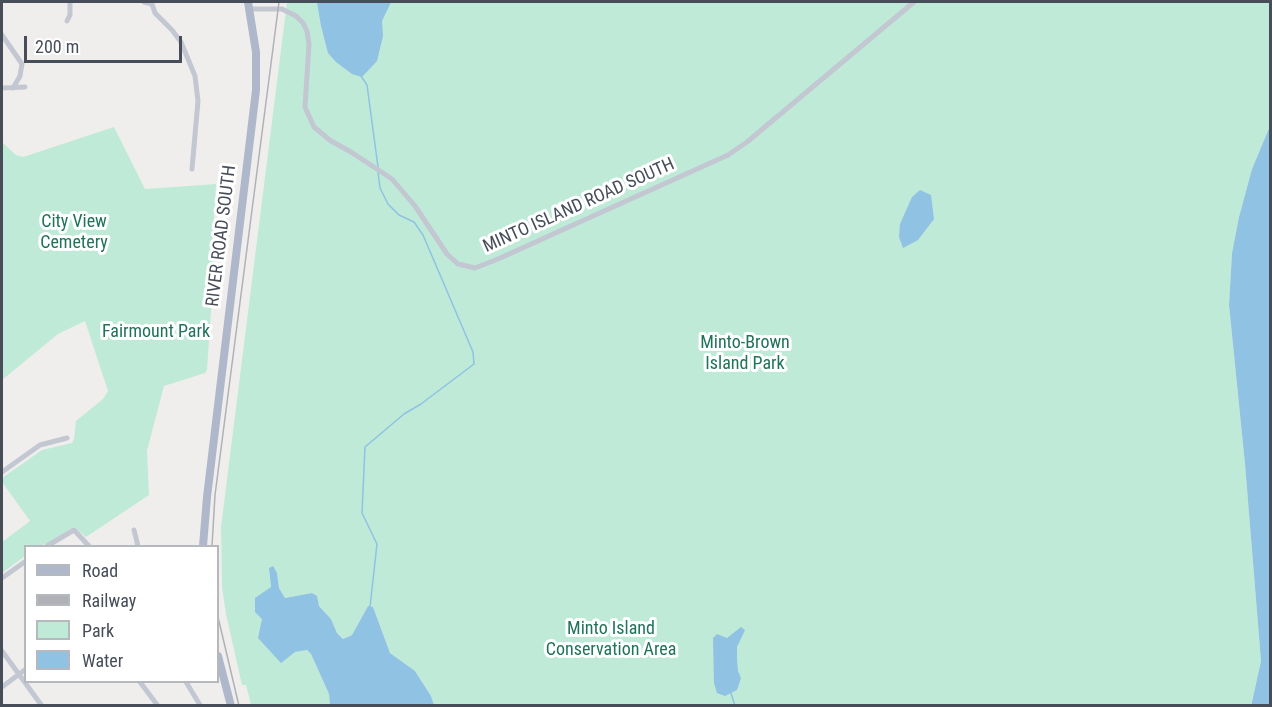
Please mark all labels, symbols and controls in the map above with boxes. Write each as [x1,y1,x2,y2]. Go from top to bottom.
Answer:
scale bar [27,24,184,62]
text: 200 m [35,36,79,57]
street label: MINTO ISLAND ROAD SOUTH [480,154,678,258]
street label: RIVER ROAD SOUTH [203,164,241,308]
park label: City View Cemetery [40,211,108,254]
park label: Fairmount Park [102,321,210,343]
park label: Minto-Brown Island Park [700,332,790,374]
legend [24,545,219,683]
text: Road [82,560,118,581]
text: Railway [82,590,136,611]
park label: Minto Island Conservation Area [546,618,676,660]
text: Park [82,620,114,641]
text: Water [82,650,123,671]

